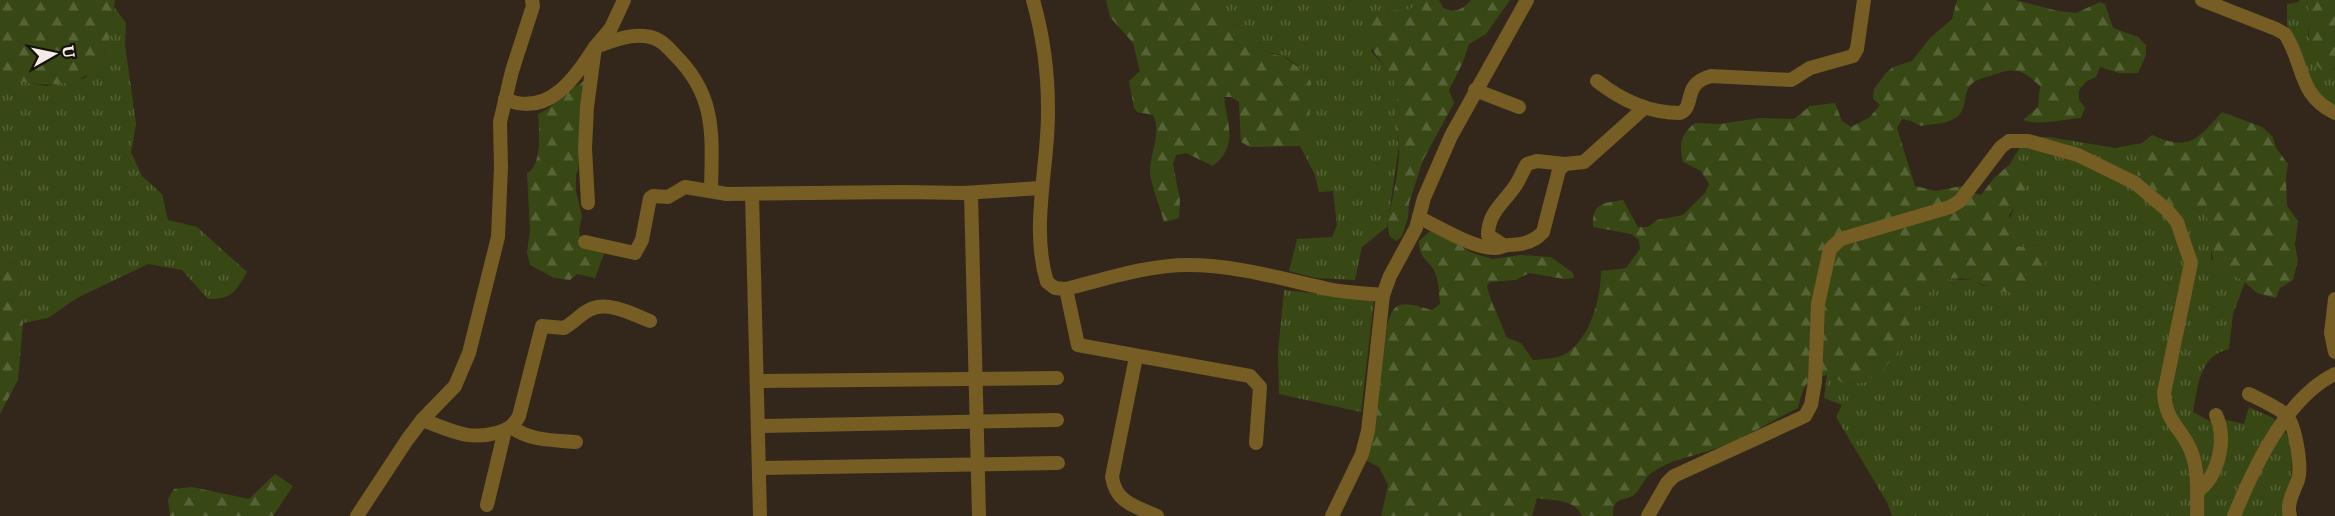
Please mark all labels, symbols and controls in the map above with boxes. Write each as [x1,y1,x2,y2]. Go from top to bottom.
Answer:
north arrow [24,24,84,84]
text: U [57,43,83,60]

